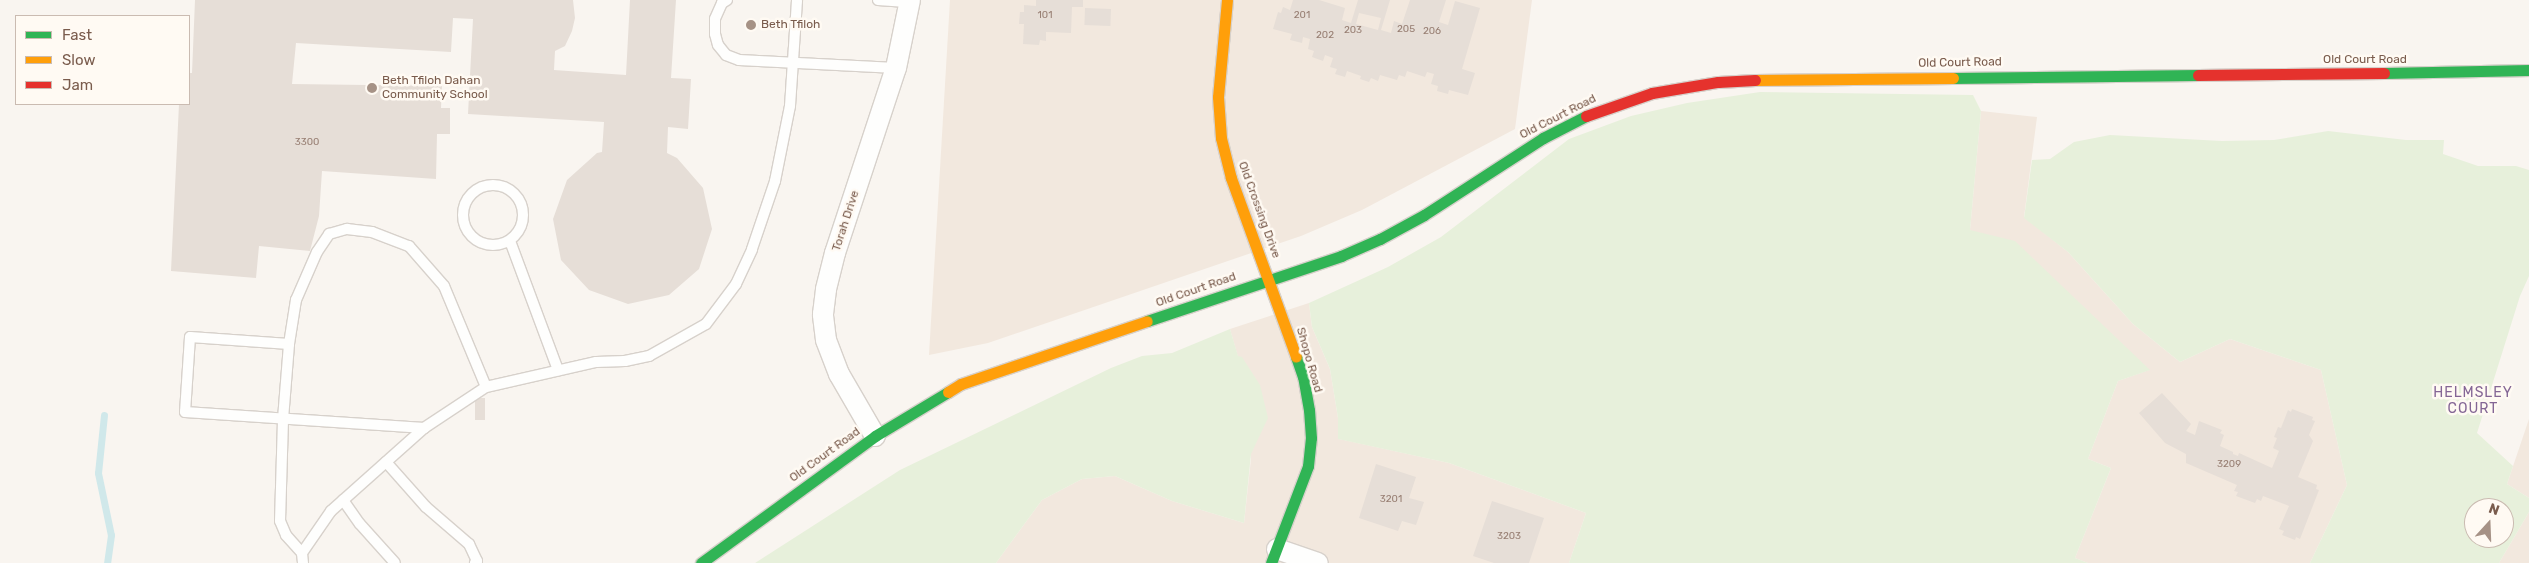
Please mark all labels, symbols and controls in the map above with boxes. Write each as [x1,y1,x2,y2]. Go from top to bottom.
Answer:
house number: 101 [1038,10,1052,22]
house number: 201 [1294,10,1310,22]
legend [15,15,190,105]
place label: Beth Tfiloh [761,18,821,32]
marker: Beth Tfiloh [745,19,757,31]
house number: 205 [1397,24,1415,36]
house number: 203 [1344,25,1362,37]
text: Fast [62,26,92,44]
house number: 206 [1423,26,1441,38]
house number: 202 [1316,30,1334,42]
text: Slow [62,51,95,69]
street label: Old Court Road [2323,53,2407,67]
street label: Old Court Road [1918,55,2002,71]
place label: Beth Tfiloh Dahan Community School [382,74,488,102]
text: Jam [62,76,93,94]
marker: Beth Tfiloh Dahan Community School [366,82,378,94]
street label: Old Court Road [1517,92,1599,142]
house number: 3300 [295,137,319,149]
street label: Old Crossing Drive [1235,160,1283,260]
street label: Torah Drive [829,189,863,253]
street label: Old Court Road [1154,270,1238,310]
street label: Shopo Road [1293,326,1325,394]
district label: HELMSLEY COURT [2432,385,2514,418]
street label: Old Court Road [787,425,863,485]
house number: 3209 [2217,459,2241,471]
house number: 3201 [1380,494,1402,506]
north arrow [2464,498,2514,548]
text: N [2486,500,2502,519]
house number: 3203 [1497,531,1521,543]

